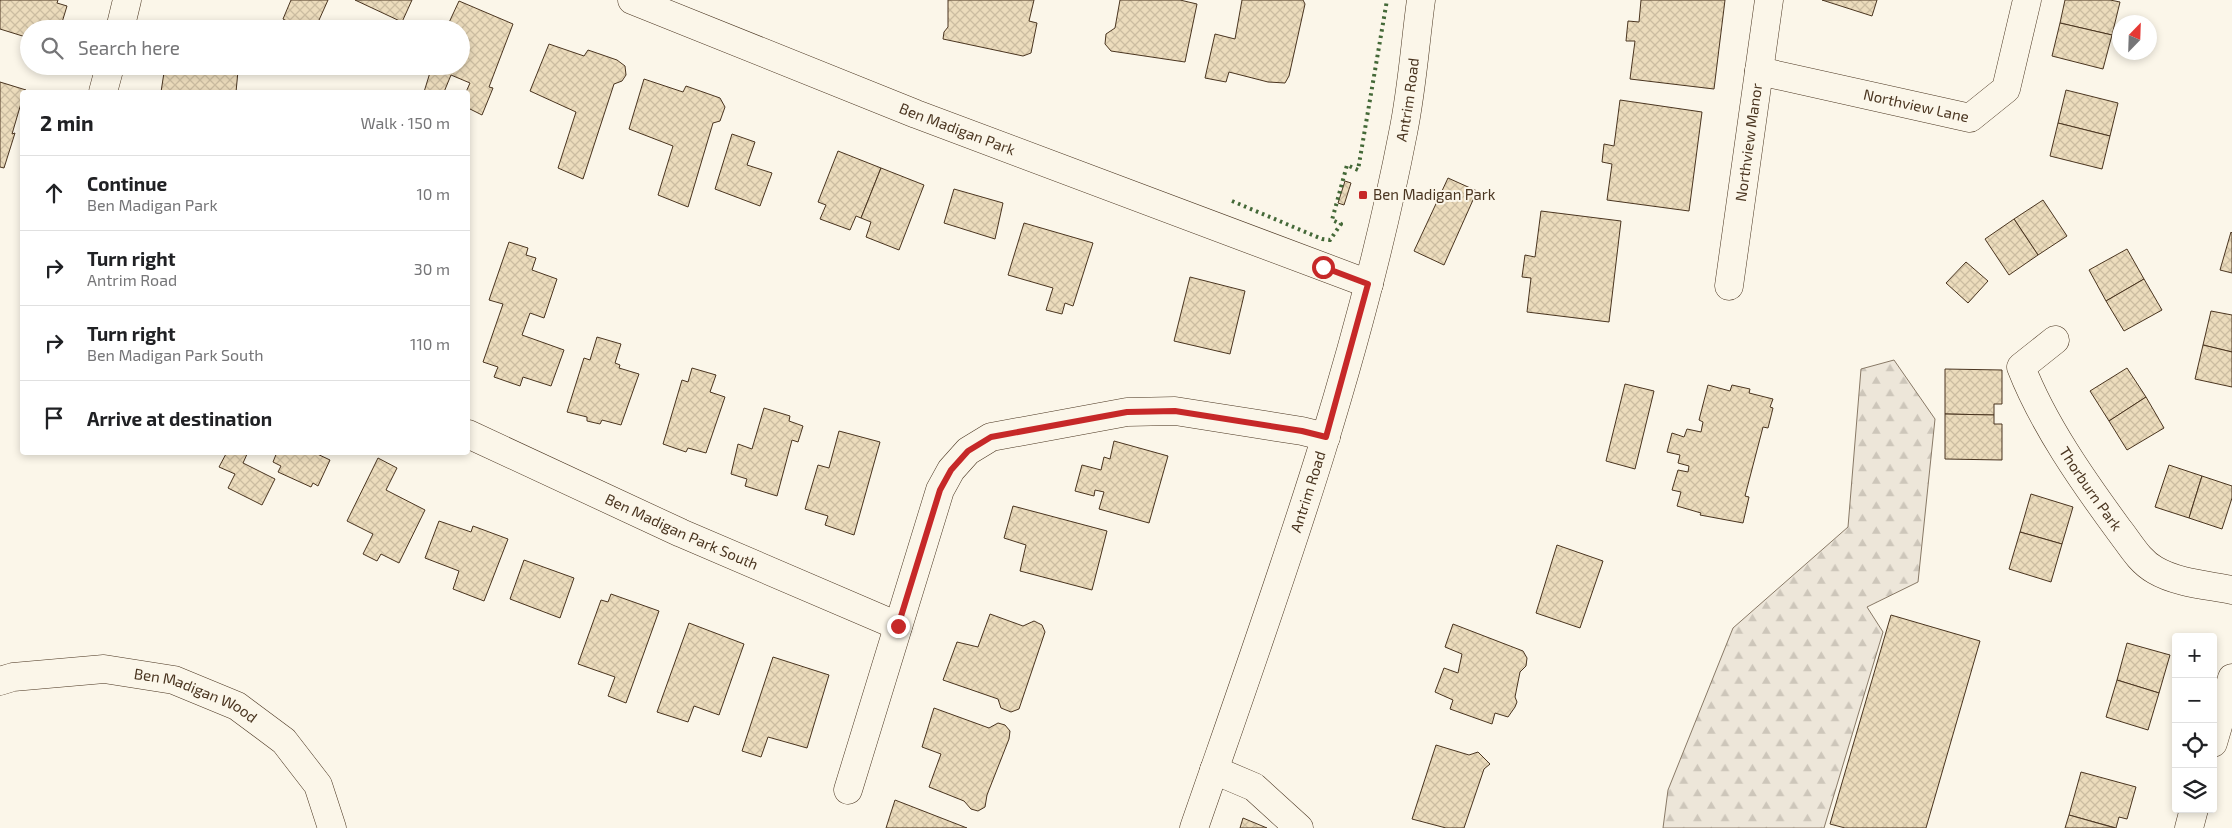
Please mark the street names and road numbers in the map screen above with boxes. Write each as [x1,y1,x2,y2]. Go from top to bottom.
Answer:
street label: Antrim Road [1392,57,1422,143]
street label: Northview Manor [1731,82,1765,203]
street label: Northview Lane [1862,85,1971,125]
street label: Ben Madigan Park [897,98,1018,159]
street label: Thorburn Park [2056,443,2127,534]
street label: Antrim Road [1286,449,1329,535]
street label: Ben Madigan Park South [603,489,761,573]
street label: Ben Madigan Wood [133,664,261,726]

